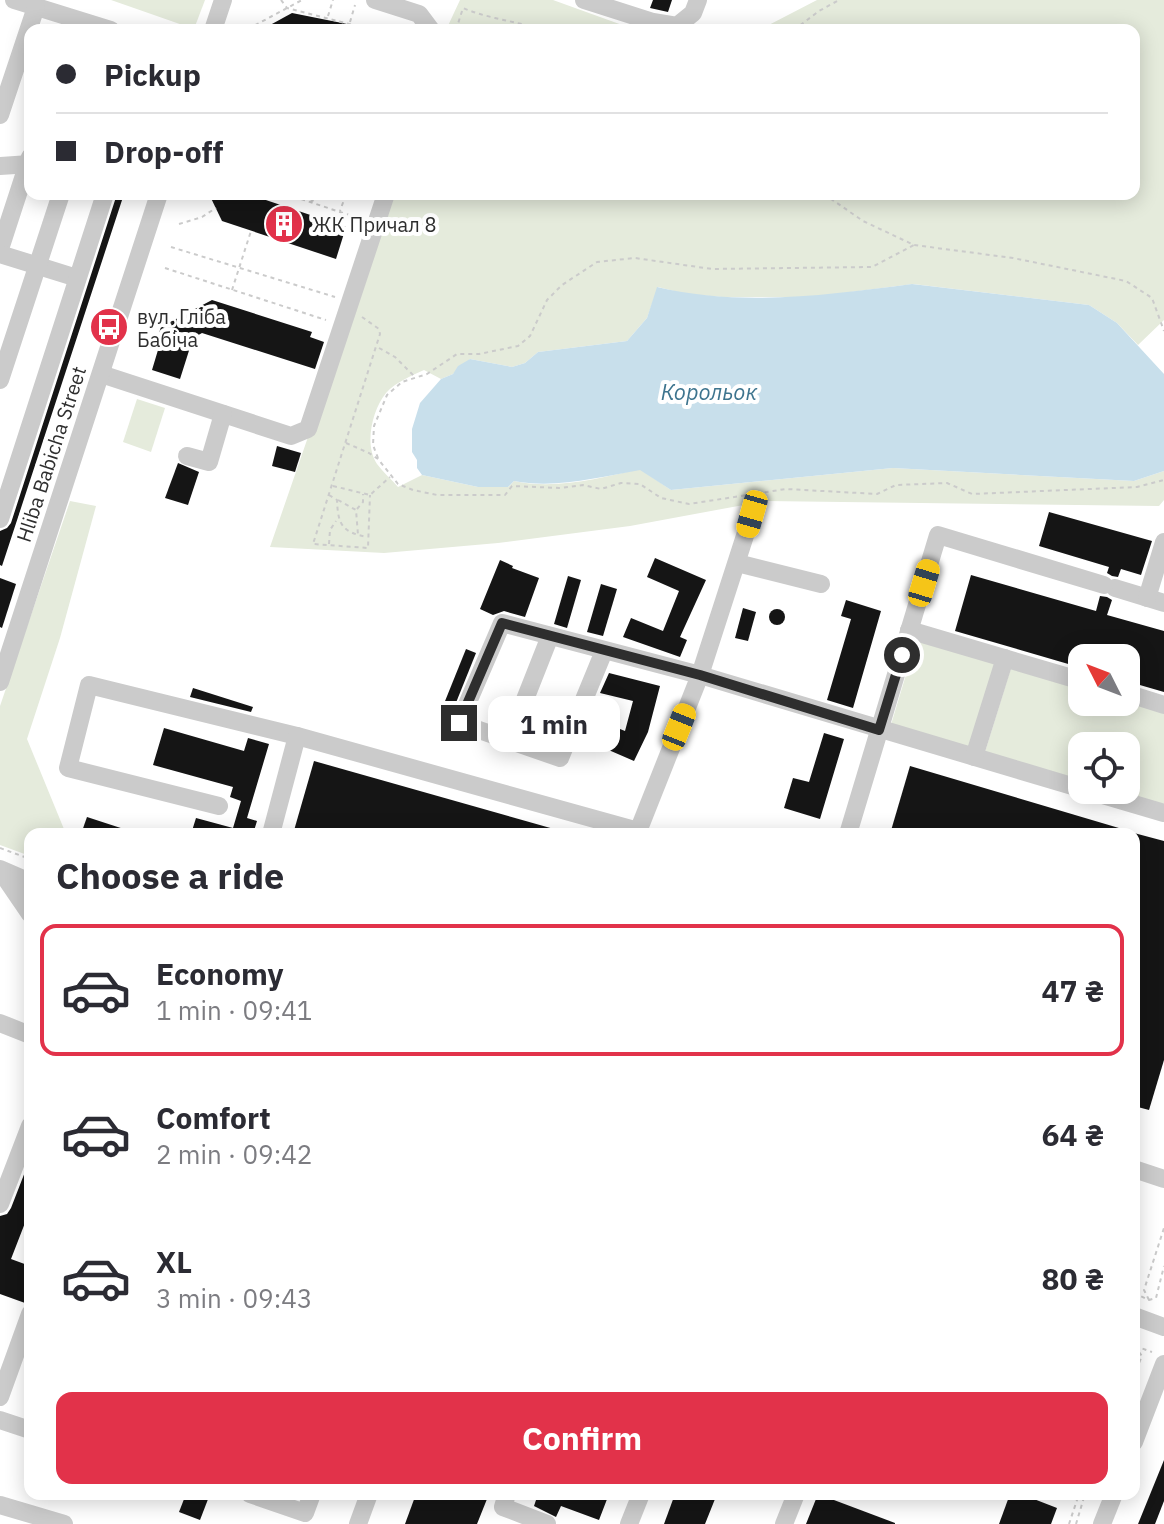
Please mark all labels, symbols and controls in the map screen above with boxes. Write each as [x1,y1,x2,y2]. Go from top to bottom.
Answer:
text: Pickup [104,55,201,94]
text: Drop-off [104,132,223,171]
building icon: ЖК Причал 8 [263,203,305,245]
place label: ЖК Причал 8 [312,211,436,238]
place label: вул. Гліба Бабіча [137,303,226,353]
bus stop icon: вул. Гліба Бабіча [88,306,130,348]
street label: Hliba Babicha Street [10,363,92,545]
water label: Корольок [661,377,757,406]
car [734,488,770,540]
car [906,557,942,609]
route start [884,637,920,673]
north arrow [1068,644,1140,716]
map controls [1068,644,1140,804]
callout: 1 min [487,695,619,751]
car [659,700,699,754]
route end [441,705,477,741]
text: 1 min [520,707,588,741]
button: locate [1068,732,1140,804]
text: Choose a ride [56,852,284,899]
icon: car [60,954,132,1026]
text: Economy [156,954,284,993]
text: 47 ₴ [1042,971,1104,1010]
text: 1 min · 09:41 [156,993,312,1027]
icon: car [60,1098,132,1170]
text: Comfort [156,1098,271,1137]
text: 64 ₴ [1042,1115,1104,1154]
text: 2 min · 09:42 [156,1137,312,1171]
icon: car [60,1242,132,1314]
text: XL [156,1242,192,1281]
text: 80 ₴ [1042,1259,1104,1298]
text: 3 min · 09:43 [156,1281,312,1315]
button: Confirm [56,1392,1108,1484]

